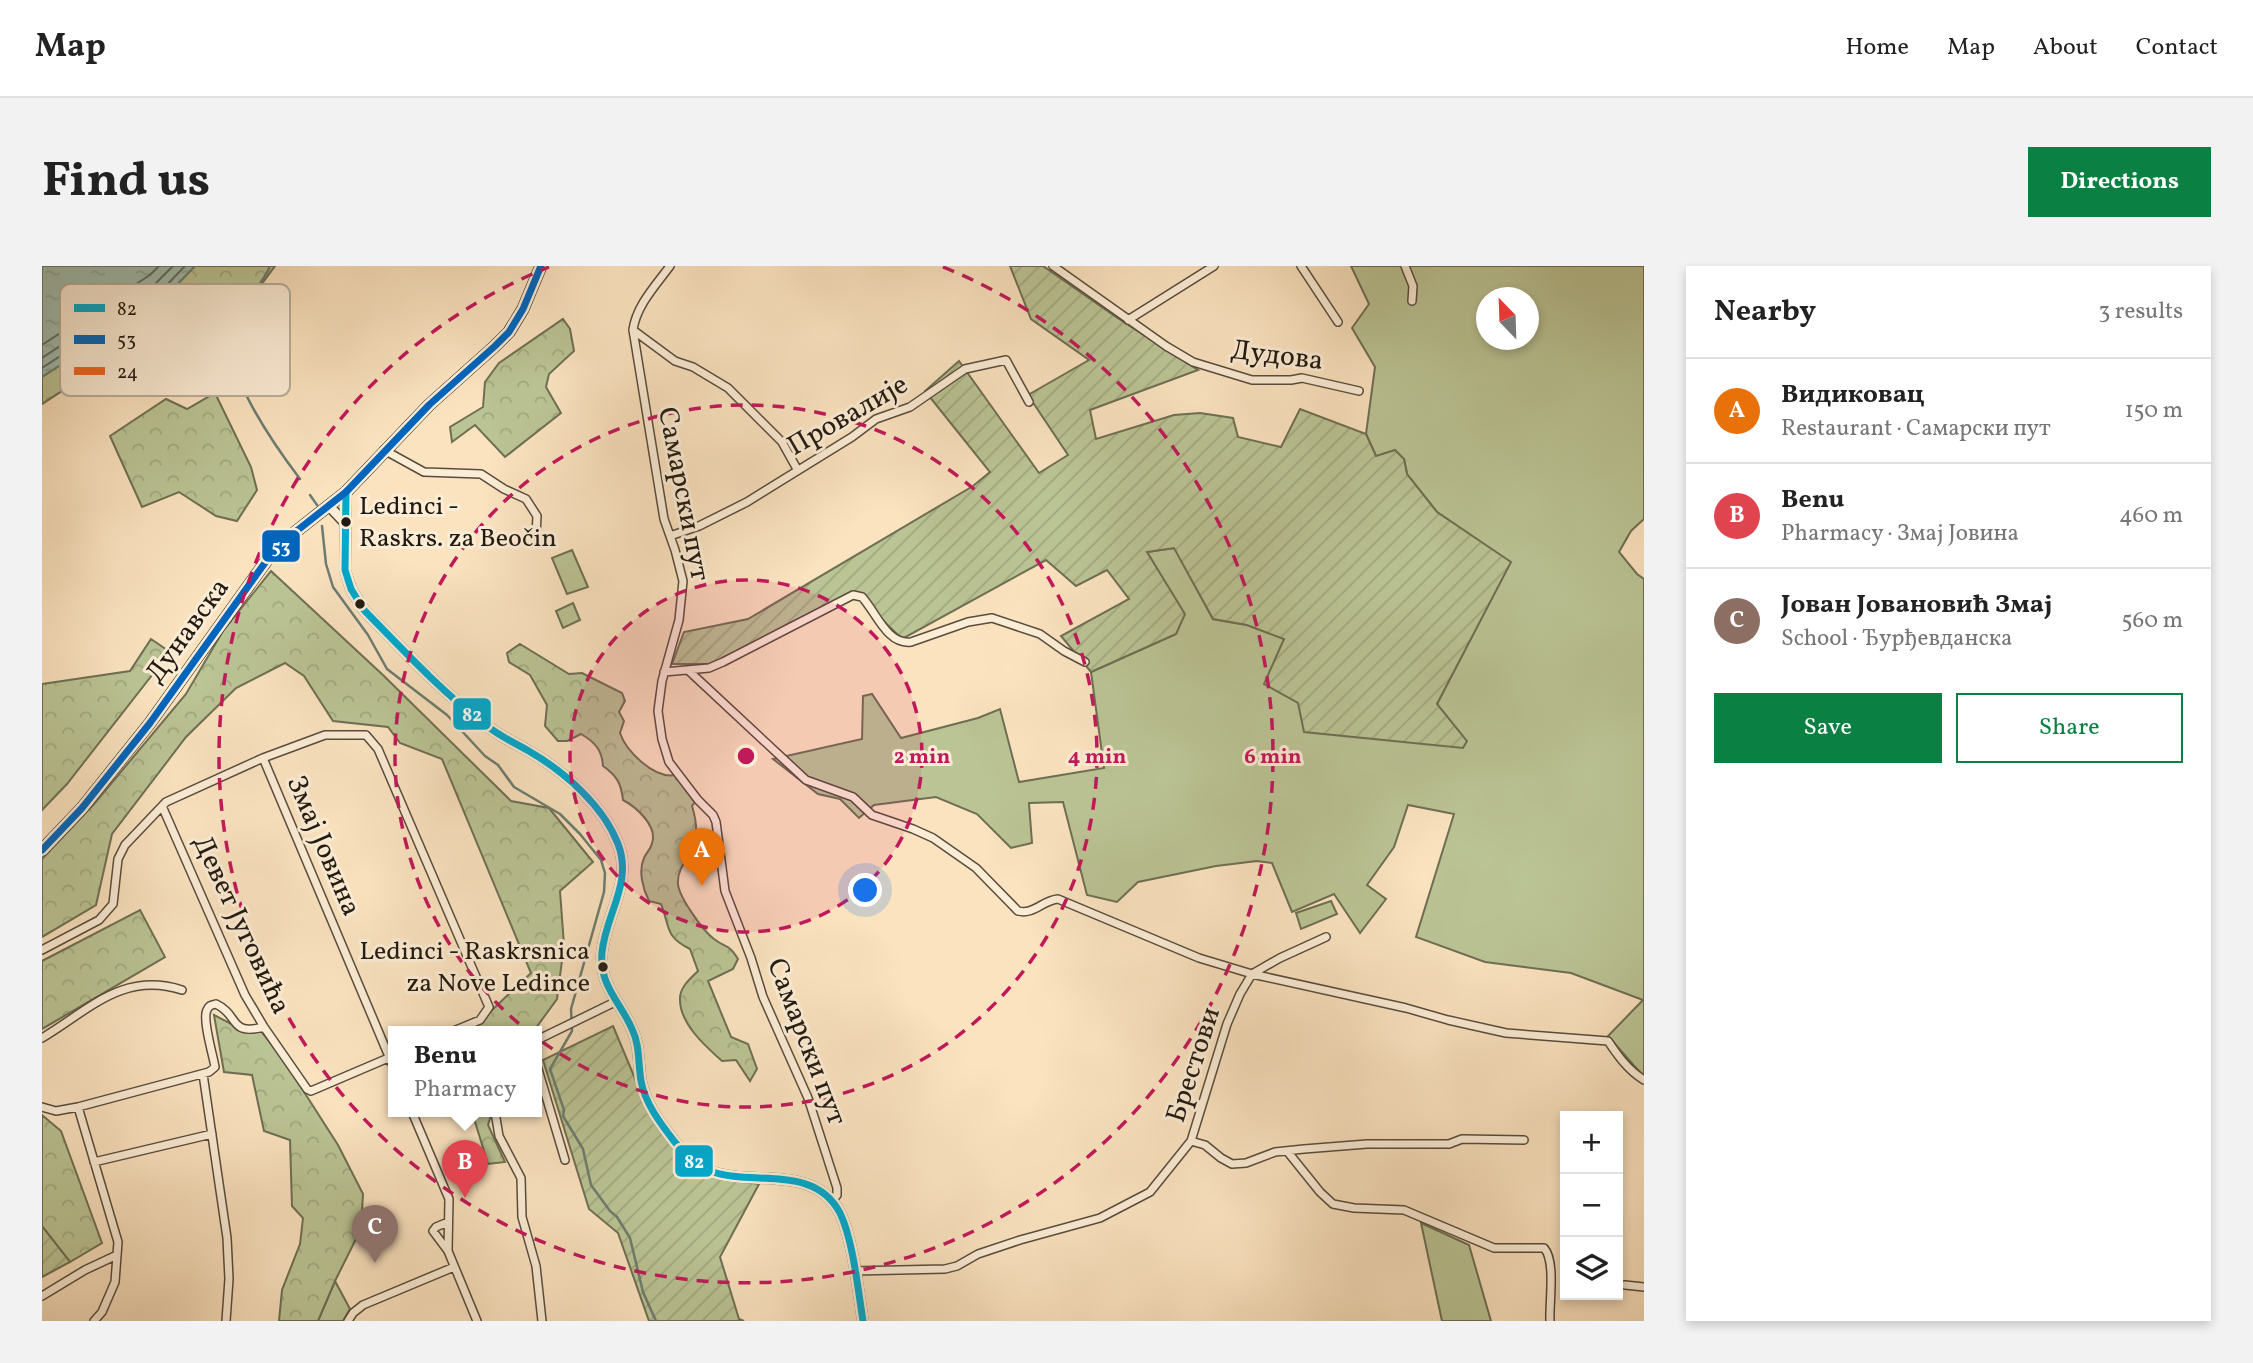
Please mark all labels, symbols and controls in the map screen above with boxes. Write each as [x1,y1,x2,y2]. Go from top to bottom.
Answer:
text: Map [35,25,106,71]
text: Home [1845,31,1909,65]
text: Map [1947,31,1995,65]
text: About [2033,31,2098,65]
text: Contact [2136,31,2218,65]
button: Directions [2028,147,2211,217]
text: Find us [42,148,210,217]
legend [60,284,290,396]
north arrow [1476,287,1539,350]
text: Nearby [1714,291,1816,333]
text: 3 results [2098,296,2183,328]
text: 82 [117,297,137,323]
text: 53 [117,328,136,354]
street label: Дудова [1229,331,1325,381]
text: 24 [117,360,138,386]
street label: Провалије [780,366,916,466]
text: Видиковац [1781,377,1925,413]
text: A [1729,395,1745,427]
text: 150 m [2125,395,2183,427]
street label: Самарски пут [647,404,719,584]
text: Restaurant · Самарски пут [1781,413,2051,445]
text: Benu [1781,482,1844,518]
place label: Ledinci - Raskrs. za Beočin [359,489,557,557]
text: B [1729,500,1745,532]
text: 460 m [2119,500,2183,532]
marker: Ledinci - Raskrs. za Beočin [339,515,353,529]
text: Pharmacy · Змај Јовина [1781,518,2019,550]
line badge: 53 [261,529,301,563]
text: 53 [272,535,290,561]
street label: Дунавска [137,571,239,691]
text: Јован Јовановић Змај [1781,587,2052,623]
unlabelled marker [353,597,367,611]
text: C [1730,605,1744,637]
text: 560 m [2122,605,2183,637]
text: School · Ђурђевданска [1781,623,2013,655]
button: Save [1714,693,1942,763]
button: Share [1956,693,2183,763]
line badge: 82 [452,697,492,731]
text: 82 [462,703,482,729]
text: 2 min [894,743,950,772]
text: 4 min [1068,743,1126,772]
text: 6 min [1244,743,1302,772]
centre of rings [734,744,758,768]
street label: Змај Јовина [276,770,370,922]
pin: A [679,828,725,886]
street label: Девет Југовића [182,829,300,1021]
your location [848,873,882,907]
place label: Ledinci - Raskrsnica za Nove Ledince [359,934,590,1002]
street label: Самарски пут [756,953,856,1131]
marker: Ledinci - Raskrsnica za Nove Ledince [596,960,610,974]
street label: Брестови [1157,1002,1231,1128]
popup [388,1026,542,1117]
text: Benu [414,1038,477,1074]
text: Pharmacy [414,1074,516,1106]
map controls [1560,1111,1623,1300]
button: + [1560,1111,1623,1174]
pin: B [442,1140,488,1198]
line badge: 82 [674,1144,714,1178]
text: 82 [684,1150,704,1176]
button: − [1560,1174,1623,1237]
pin: C [352,1205,398,1263]
button: layers [1560,1237,1623,1300]

